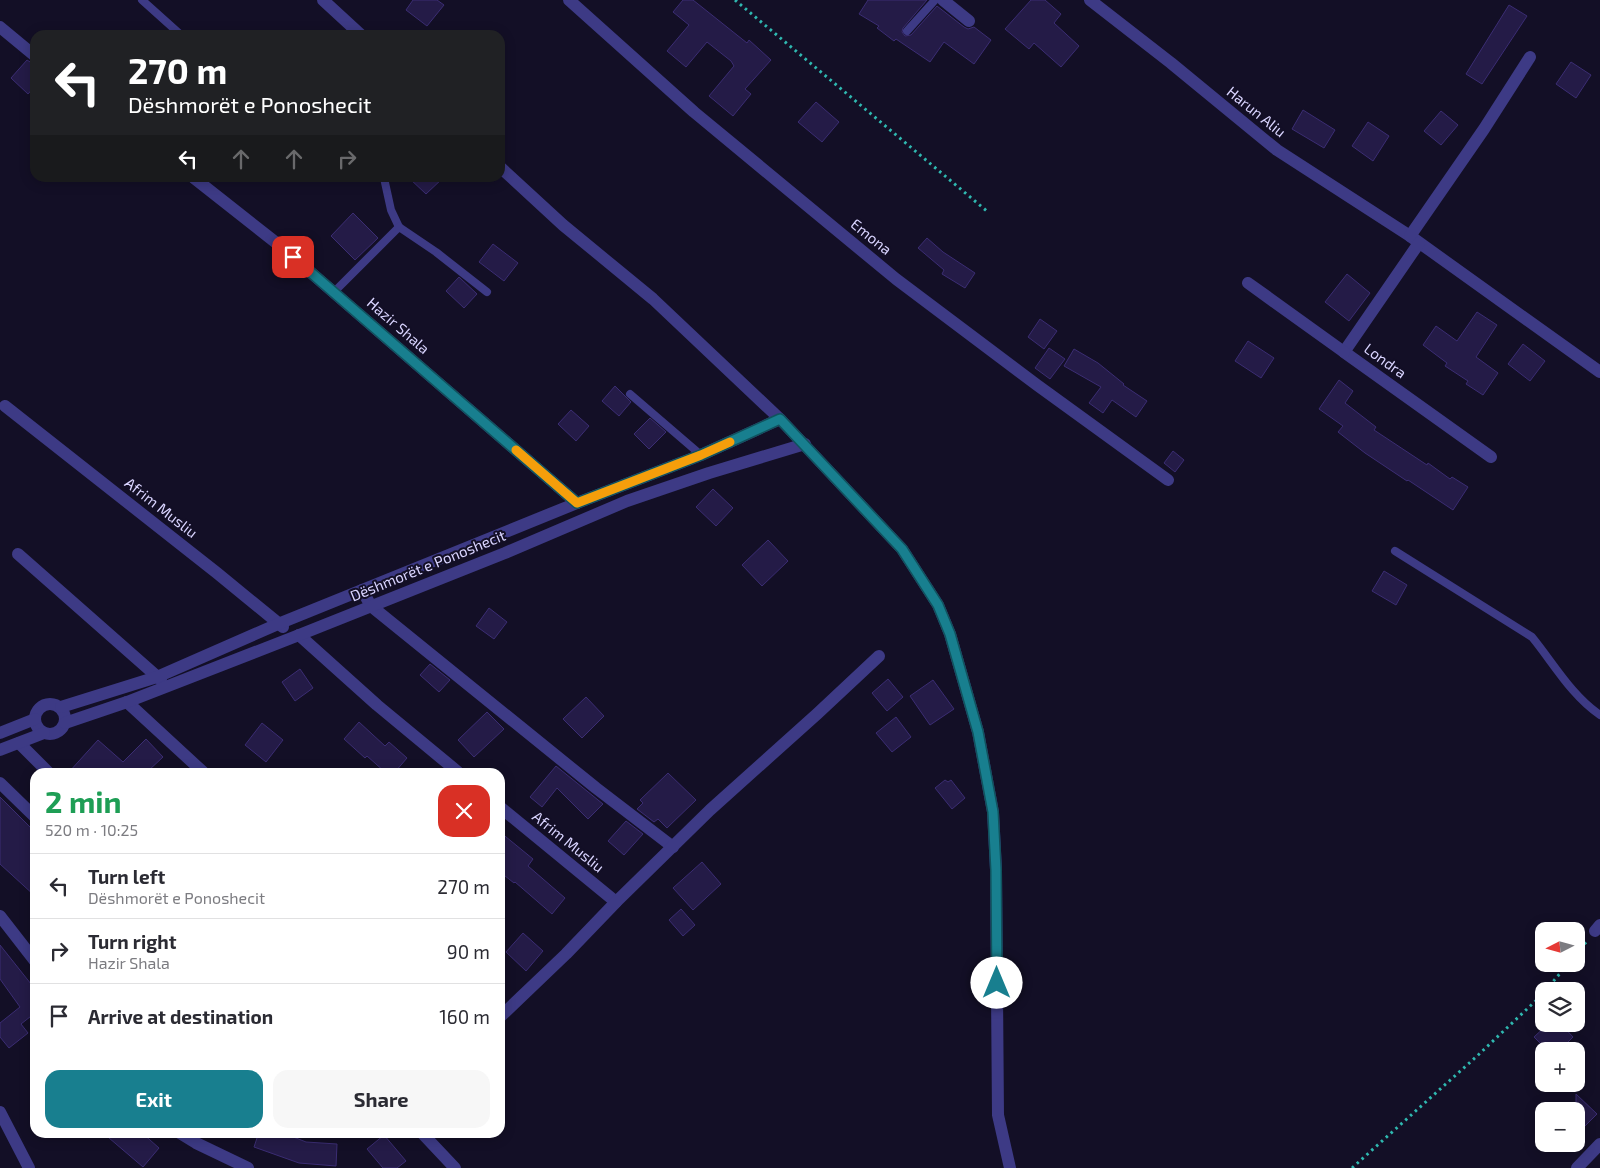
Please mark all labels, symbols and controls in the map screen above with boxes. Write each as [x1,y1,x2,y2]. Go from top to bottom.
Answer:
text: 270 m [128,49,227,91]
icon: left [45,50,110,115]
street label: Harun Aliu [1224,82,1290,140]
text: Dëshmorët e Ponoshecit [128,91,372,117]
icon: left [174,145,202,173]
icon: ahead [227,145,255,173]
icon: ahead [280,145,308,173]
icon: right [333,145,361,173]
street label: Emona [848,214,896,258]
pin [272,236,314,278]
icon: arrive [279,243,307,271]
street label: Hazir Shala [364,293,434,357]
street label: Londra [1361,339,1410,382]
street label: Afrim Musliu [122,473,202,541]
street label: Dëshmorët e Ponoshecit [347,526,508,605]
text: 2 min [45,783,122,819]
button: close [438,785,490,837]
street label: Afrim Musliu [529,807,608,876]
text: 520 m · 10:25 [45,820,138,839]
text: Turn left [88,865,165,888]
icon: left [45,872,73,900]
text: 270 m [437,875,490,898]
text: Dëshmorët e Ponoshecit [88,888,265,907]
north arrow [1535,922,1585,972]
map controls [1535,922,1585,1152]
text: Turn right [88,930,176,953]
icon: right [45,937,73,965]
text: 90 m [447,940,490,963]
text: Hazir Shala [88,953,170,972]
position arrow [970,956,1022,1008]
button: layers [1535,982,1585,1032]
icon: arrive [45,1002,73,1030]
text: Arrive at destination [88,1005,273,1028]
text: 160 m [439,1005,490,1028]
button: + [1535,1042,1585,1092]
button: Exit [45,1070,263,1128]
button: Share [273,1070,490,1128]
button: − [1535,1102,1585,1152]

